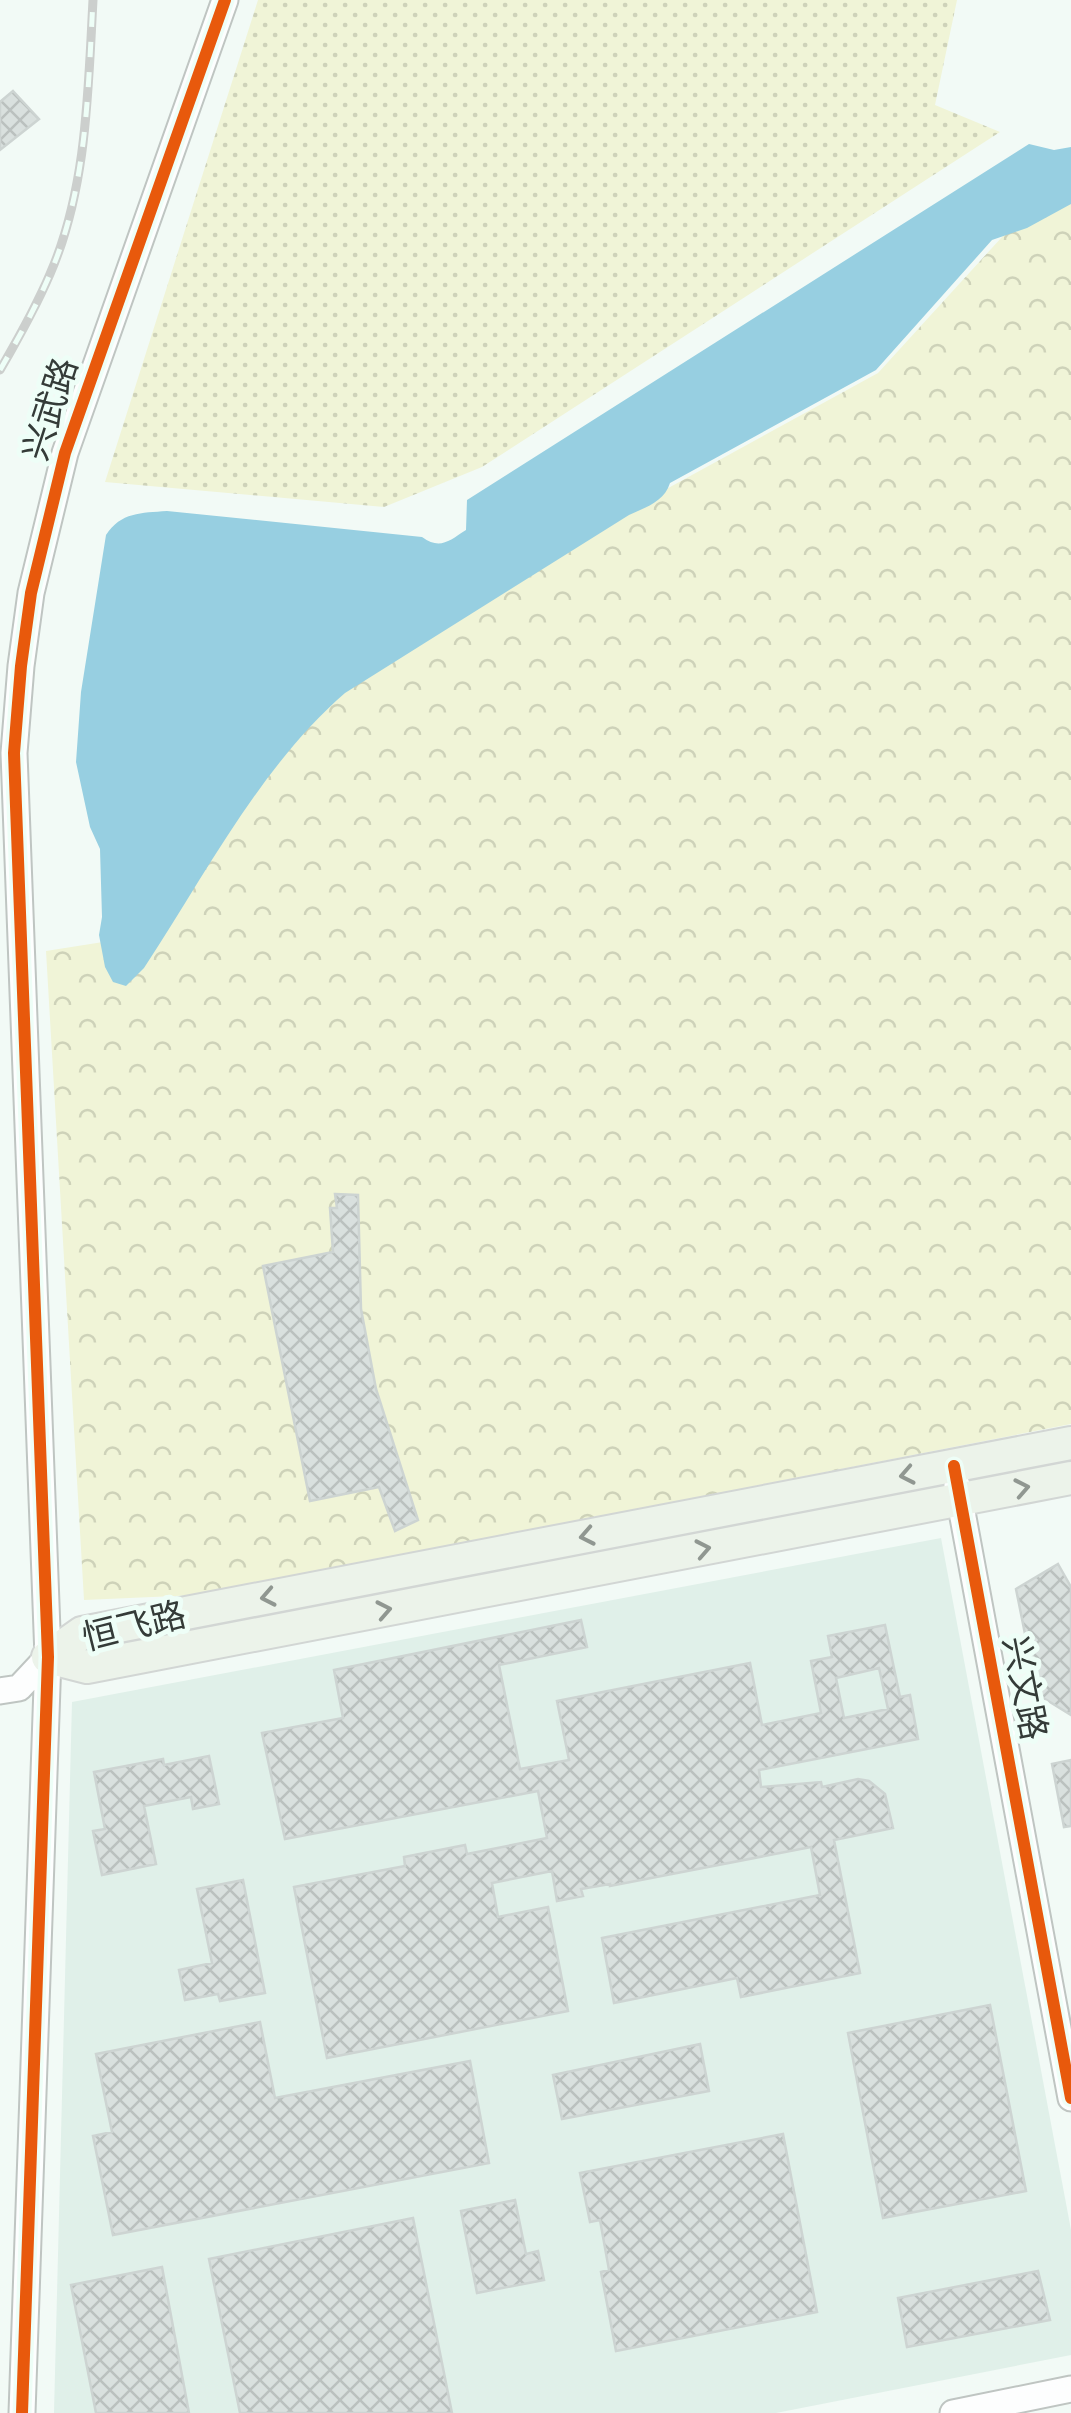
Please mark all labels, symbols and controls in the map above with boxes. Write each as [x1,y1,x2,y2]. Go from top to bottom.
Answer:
street label: 兴武路 [13,352,86,465]
one-way arrow [898,1463,915,1484]
one-way arrow [1014,1478,1031,1499]
one-way arrow [579,1524,596,1545]
one-way arrow [694,1539,711,1560]
one-way arrow [260,1586,276,1607]
street label: 恒飞路 [78,1592,190,1659]
one-way arrow [376,1600,392,1621]
street label: 兴文路 [994,1632,1057,1744]

